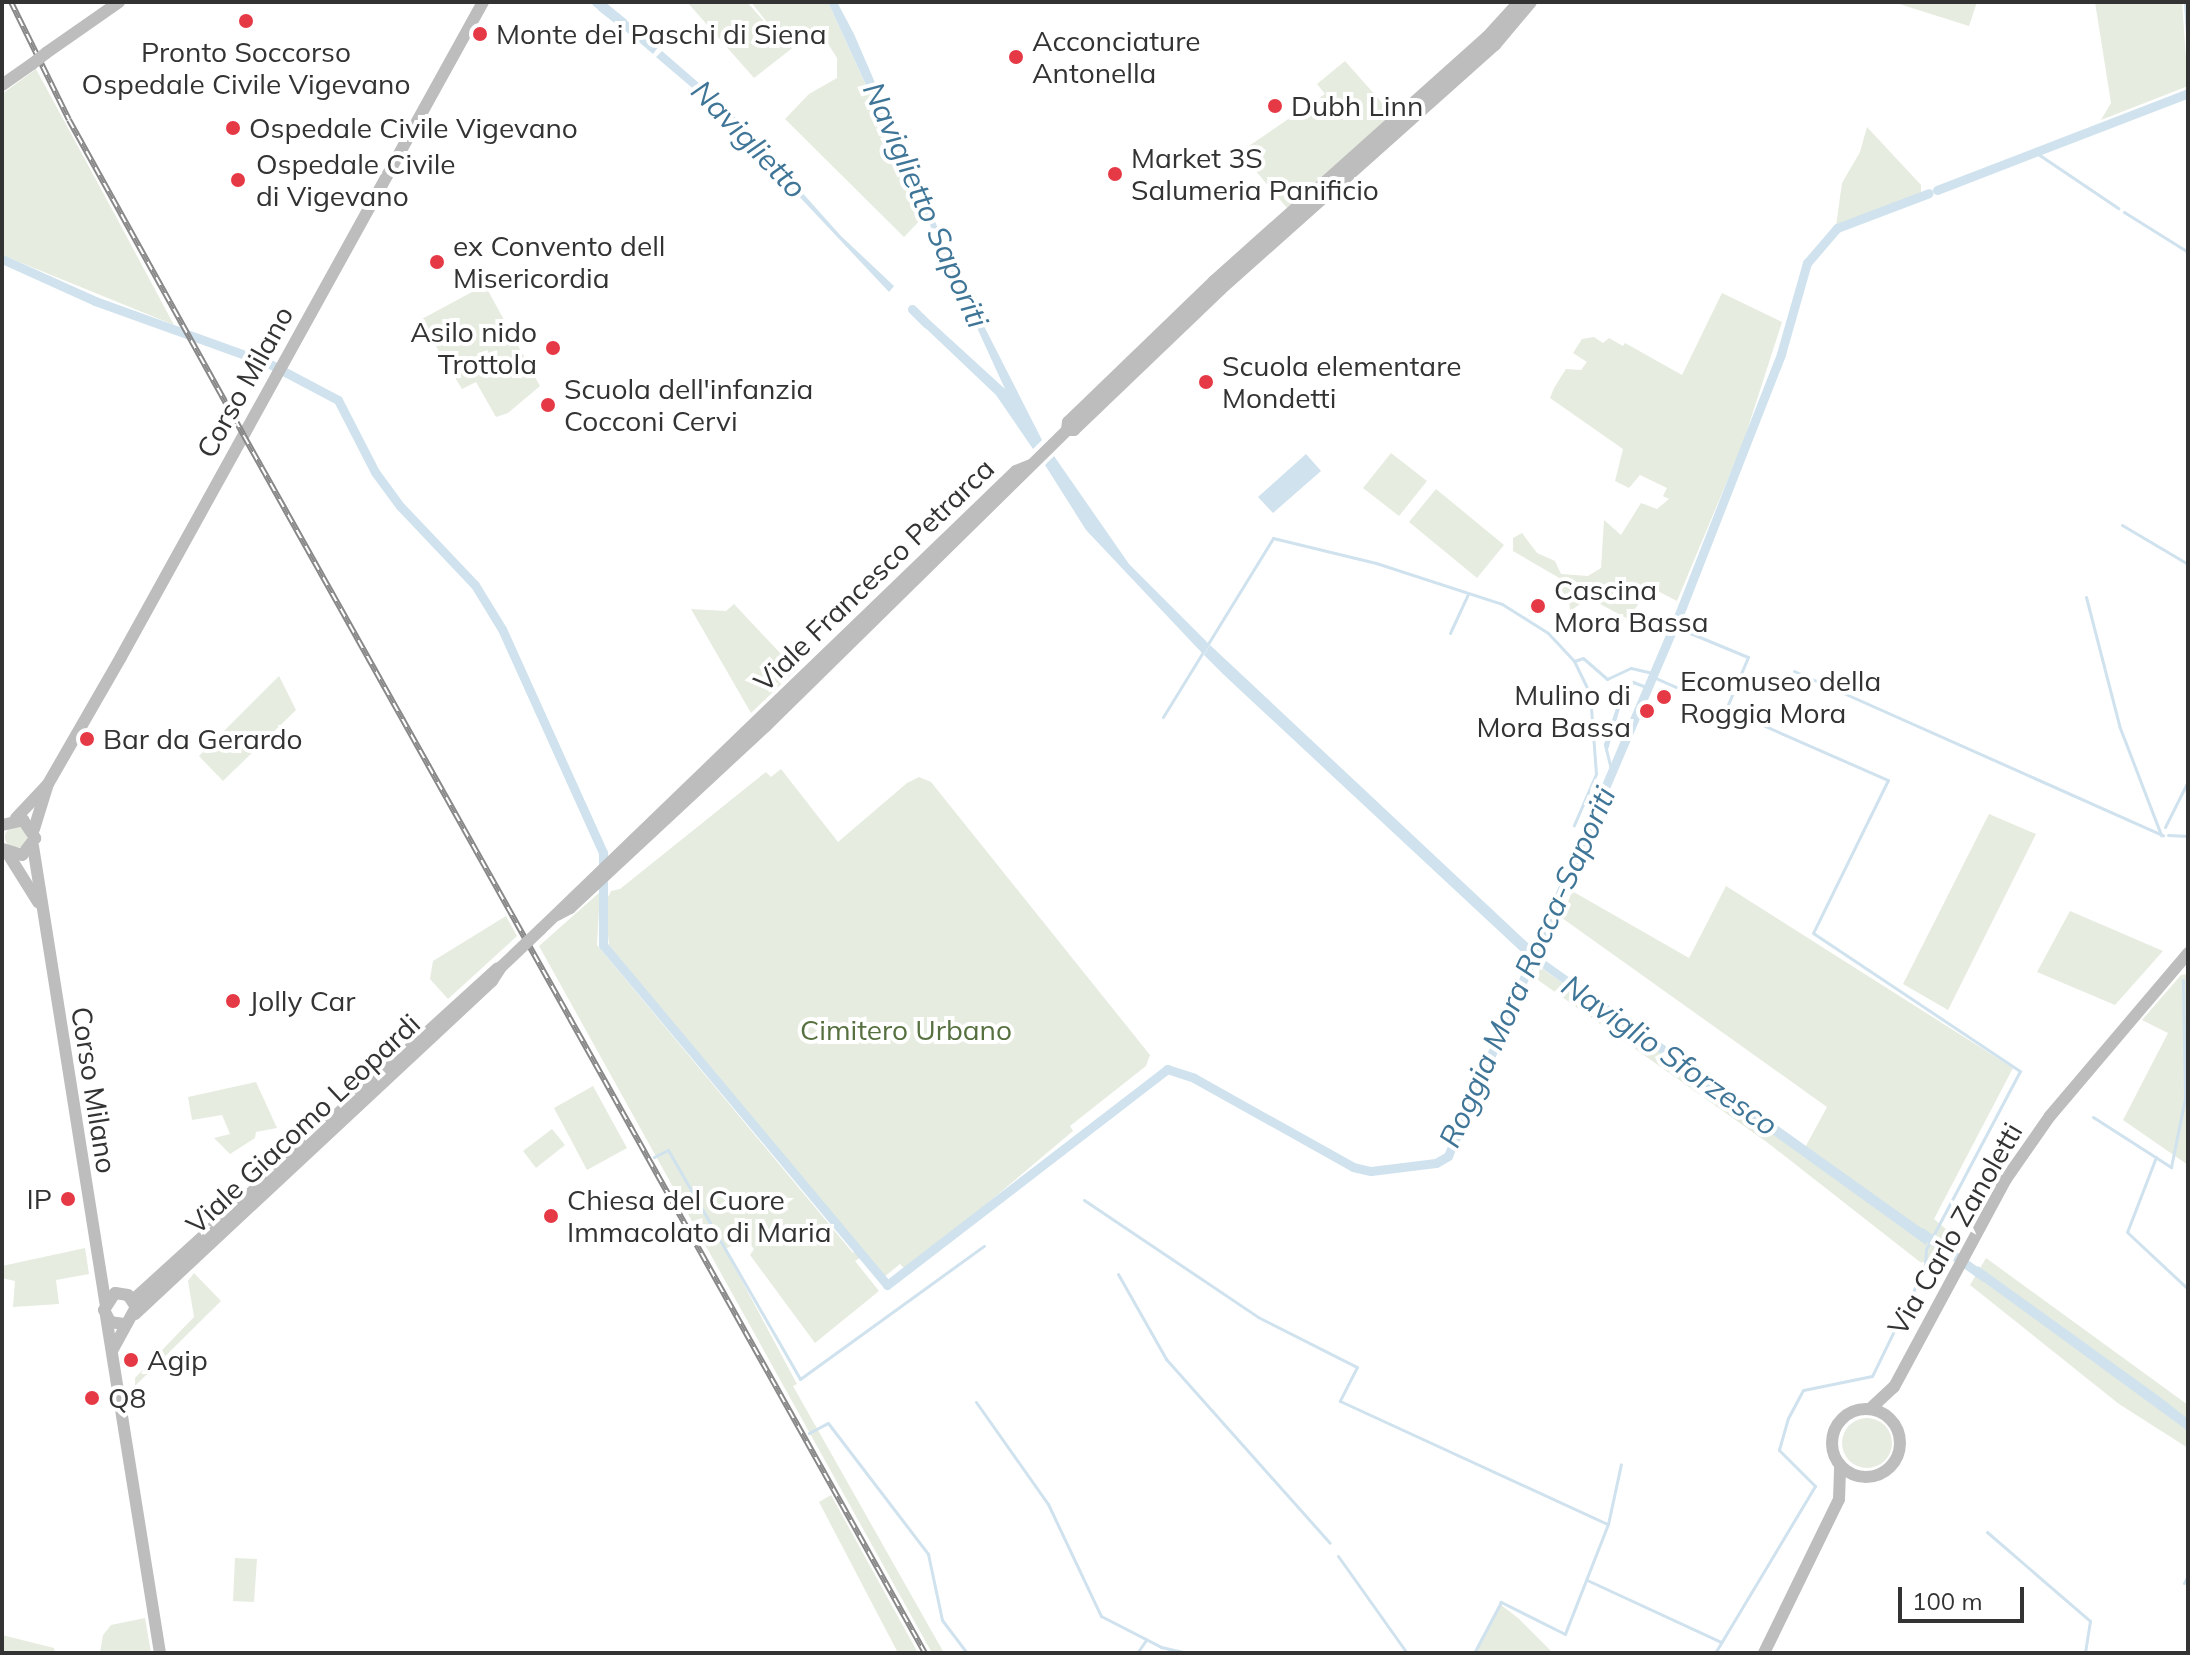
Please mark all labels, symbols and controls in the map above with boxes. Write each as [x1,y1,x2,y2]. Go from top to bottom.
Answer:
marker: Pronto Soccorso Ospedale Civile Vigevano [235,10,257,32]
place label: Monte dei Paschi di Siena [496,17,826,51]
place label: Acconciature Antonella [1032,24,1200,90]
marker: Monte dei Paschi di Siena [471,25,489,43]
place label: Pronto Soccorso Ospedale Civile Vigevano [82,35,410,101]
marker: Acconciature Antonella [1007,48,1025,66]
water label: Naviglietto [684,73,814,205]
water label: Naviglietto Saporiti [856,77,996,333]
place label: Dubh Linn [1291,89,1423,123]
marker: Dubh Linn [1266,97,1284,115]
place label: Ospedale Civile Vigevano [249,111,578,145]
marker: Ospedale Civile Vigevano [224,119,242,137]
place label: Market 3S Salumeria Panificio [1131,141,1379,207]
place label: Ospedale Civile di Vigevano [256,147,456,213]
marker: Market 3S Salumeria Panificio [1106,165,1124,183]
marker: Ospedale Civile di Vigevano [227,169,249,191]
place label: ex Convento dell Misericordia [453,229,665,295]
marker: ex Convento dell Misericordia [428,253,446,271]
street label: Corso Milano [190,300,300,464]
place label: Asilo nido Trottola [410,315,537,381]
marker: Asilo nido Trottola [544,339,562,357]
place label: Scuola elementare Mondetti [1222,349,1461,415]
place label: Scuola dell'infanzia Cocconi Cervi [564,372,813,438]
marker: Scuola elementare Mondetti [1197,373,1215,391]
marker: Scuola dell'infanzia Cocconi Cervi [539,396,557,414]
street label: Viale Francesco Petrarca [747,452,1001,698]
place label: Cascina Mora Bassa [1554,573,1709,639]
marker: Cascina Mora Bassa [1529,597,1547,615]
place label: Ecomuseo della Roggia Mora [1680,664,1881,730]
place label: Mulino di Mora Bassa [1476,678,1631,744]
marker: Ecomuseo della Roggia Mora [1655,688,1673,706]
marker: Mulino di Mora Bassa [1638,702,1656,720]
place label: Bar da Gerardo [103,722,303,756]
marker: Bar da Gerardo [78,730,96,748]
water label: Roggia Mora Rocca-Saporiti [1431,781,1623,1153]
water label: Naviglio Sforzesco [1555,967,1785,1143]
place label: Jolly Car [249,984,355,1018]
marker: Jolly Car [224,992,242,1010]
street label: Corso Milano [64,1004,124,1176]
street label: Viale Giacomo Leopardi [179,1007,427,1241]
park label: Cimitero Urbano [800,1013,1012,1047]
street label: Via Carlo Zanoletti [1881,1117,2029,1341]
place label: IP [27,1182,52,1216]
place label: Chiesa del Cuore Immacolato di Maria [567,1183,831,1249]
marker: IP [59,1190,77,1208]
marker: Chiesa del Cuore Immacolato di Maria [542,1207,560,1225]
place label: Agip [147,1343,208,1377]
marker: Agip [122,1351,140,1369]
place label: Q8 [108,1381,146,1415]
marker: Q8 [83,1389,101,1407]
scale bar [1902,1571,2028,1621]
text: 100 m [1912,1586,1983,1616]

